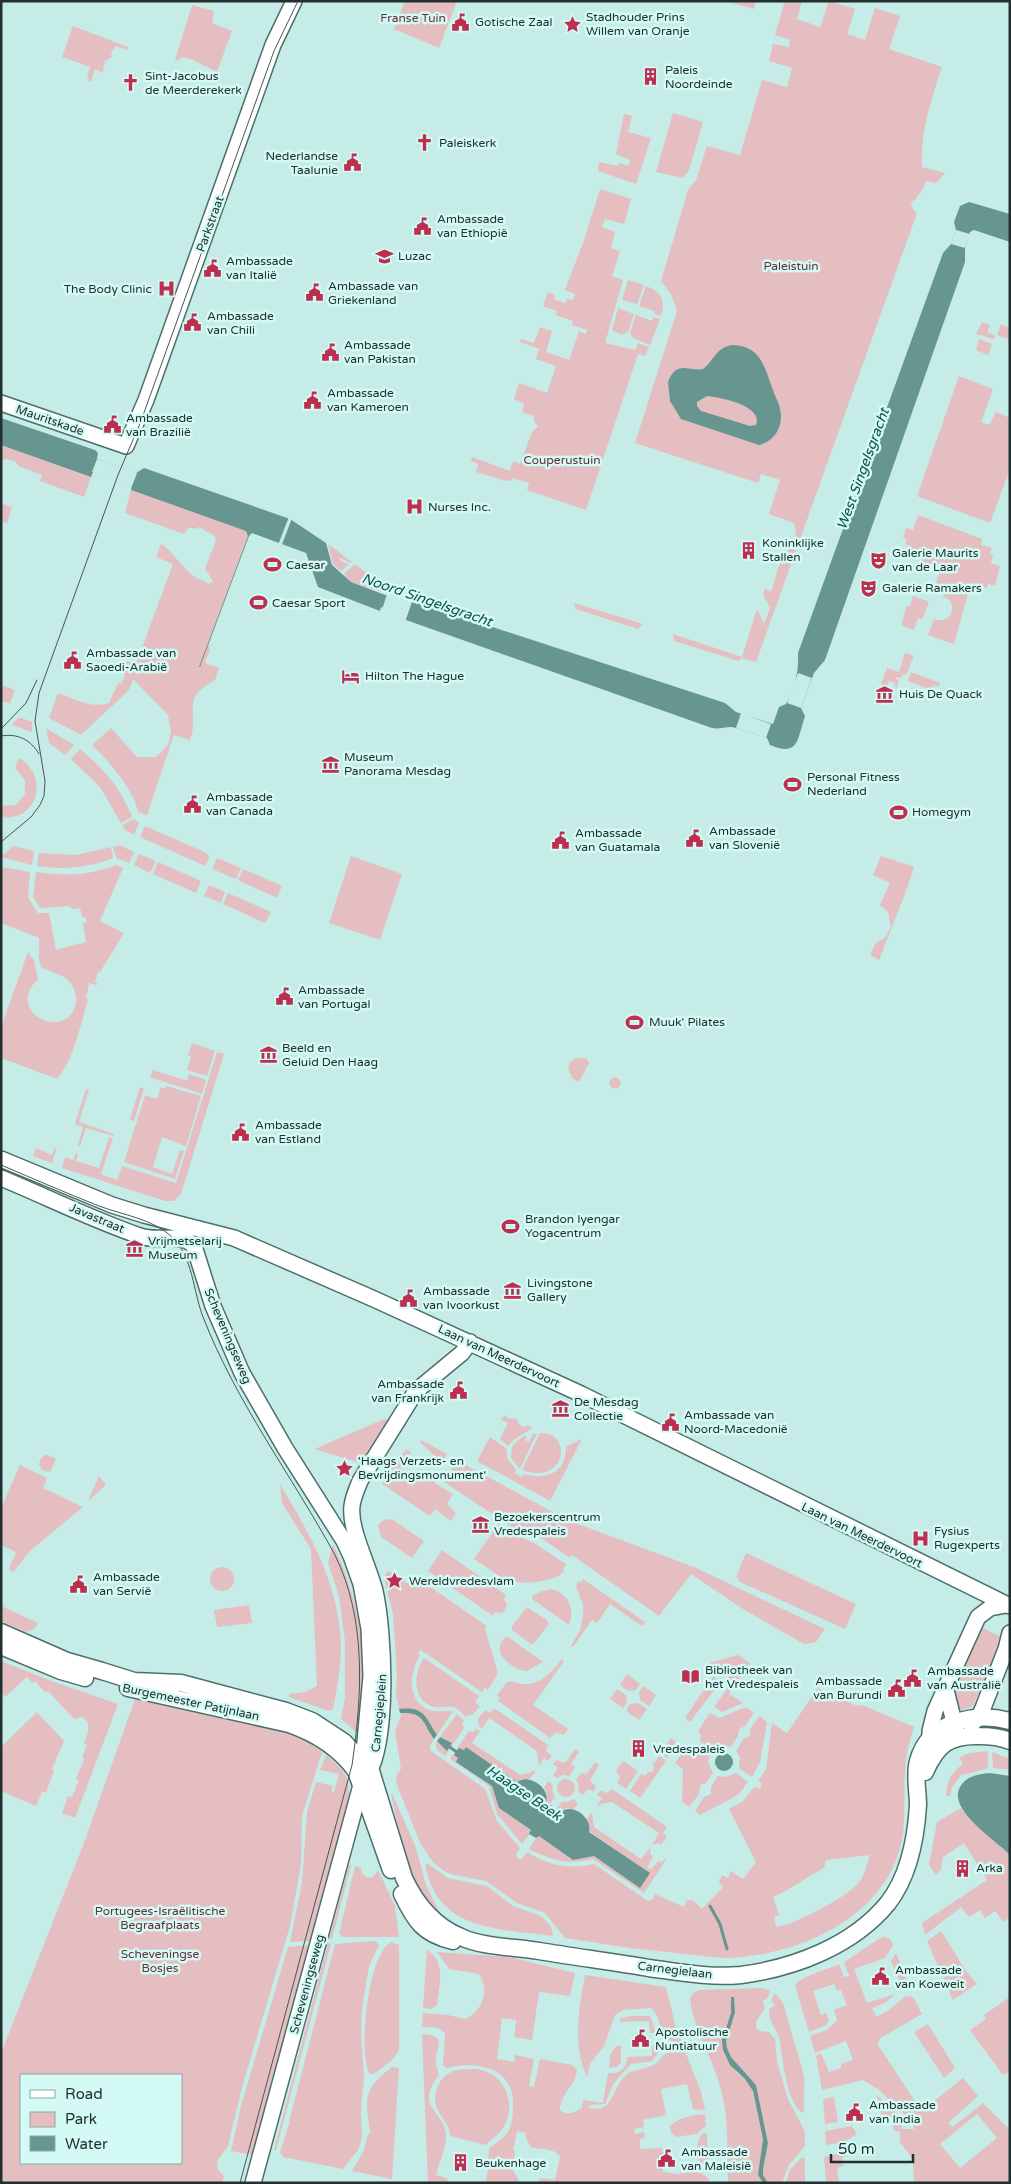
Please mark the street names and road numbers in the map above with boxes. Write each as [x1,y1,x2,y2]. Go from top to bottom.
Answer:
street label: Parkstraat [193,194,227,254]
street label: Mauritskade [14,402,86,438]
street label: Javastraat [68,1200,127,1236]
street label: Scheveningseweg [202,1286,254,1386]
street label: Laan van Meerdervoort [436,1322,562,1391]
street label: Laan van Meerdervoort [799,1500,925,1571]
street label: Carnegieplein [369,1673,389,1753]
street label: Burgemeester Patijnlaan [121,1681,261,1723]
street label: Scheveningseweg [287,1933,327,2035]
street label: Carnegielaan [637,1958,713,1982]

